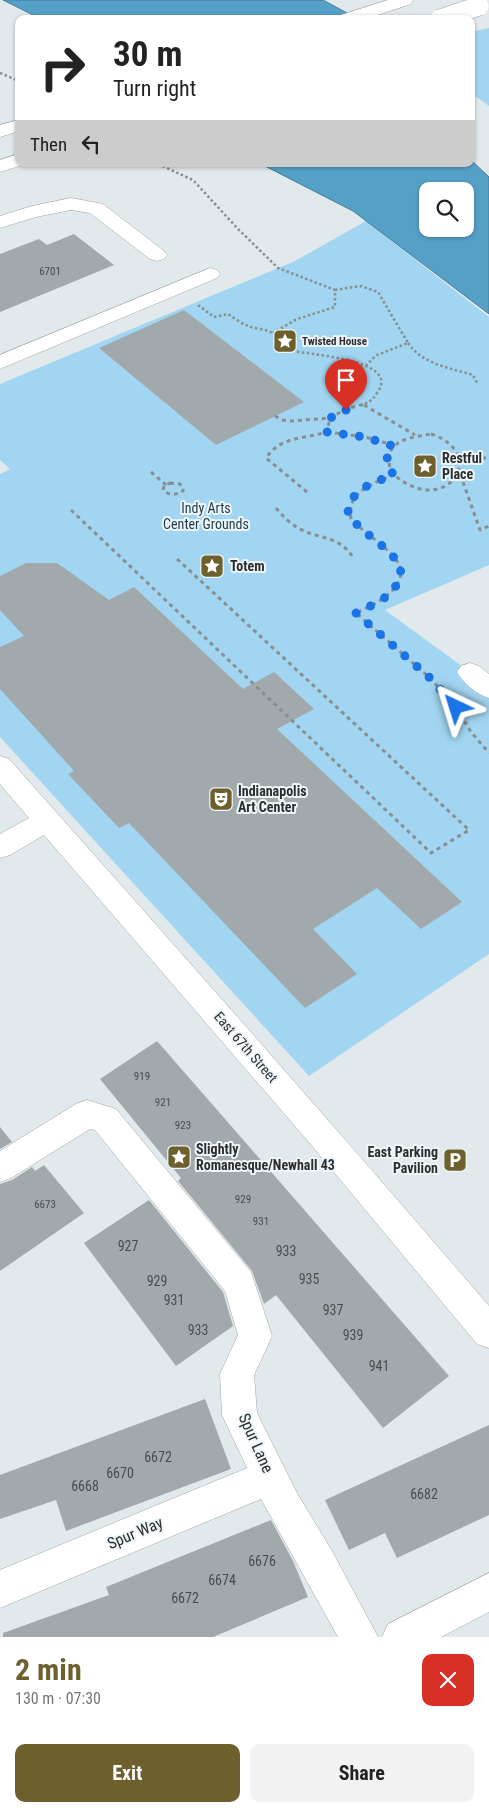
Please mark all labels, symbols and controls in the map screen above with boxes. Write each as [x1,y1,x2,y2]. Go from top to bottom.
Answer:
text: 30 m [113,34,182,75]
icon: right [30,35,95,100]
text: Turn right [113,76,196,101]
icon: left [77,130,105,158]
text: Then [30,133,67,156]
map controls [419,182,474,237]
button: search [419,182,474,237]
house number: 6701 [39,265,61,278]
place icon: Twisted House [272,328,298,354]
place label: Twisted House [302,335,367,348]
pin [325,359,367,410]
icon: arrive [332,366,360,394]
place label: Restful Place [442,450,482,482]
place icon: Restful Place [412,453,438,479]
park label: Indy Arts Center Grounds [163,500,249,532]
place icon: Totem [199,553,225,579]
place label: Totem [230,558,265,574]
position arrow [429,680,481,732]
place label: Indianapolis Art Center [238,783,307,815]
theatre icon: Indianapolis Art Center [208,786,234,812]
street label: East 67th Street [211,1008,281,1086]
house number: 919 [134,1070,150,1083]
house number: 921 [155,1096,171,1109]
house number: 923 [175,1119,191,1132]
place label: Slightly Romanesque/Newhall 43 [196,1141,335,1173]
place icon: Slightly Romanesque/Newhall 43 [166,1144,192,1170]
place label: East Parking Pavilion [367,1144,438,1176]
parking icon: East Parking Pavilion [442,1147,468,1173]
house number: 929 [235,1193,251,1206]
house number: 6673 [34,1198,56,1211]
house number: 931 [253,1215,269,1228]
house number: 927 [118,1238,138,1254]
house number: 933 [276,1243,296,1259]
house number: 935 [299,1271,319,1287]
house number: 929 [147,1273,167,1289]
house number: 931 [164,1292,184,1308]
house number: 937 [323,1302,343,1318]
house number: 933 [188,1322,208,1338]
house number: 939 [343,1327,363,1343]
house number: 941 [369,1358,389,1374]
street label: Spur Lane [235,1410,277,1476]
house number: 6672 [144,1449,172,1465]
house number: 6670 [106,1465,134,1481]
house number: 6668 [71,1478,99,1494]
house number: 6682 [410,1486,438,1502]
street label: Spur Way [104,1513,166,1553]
house number: 6676 [248,1553,276,1569]
house number: 6674 [208,1572,236,1588]
house number: 6672 [171,1590,199,1606]
text: 2 min [15,1652,82,1687]
button: close [422,1654,474,1706]
text: 130 m · 07:30 [15,1689,101,1708]
button: Exit [15,1744,240,1802]
button: Share [250,1744,474,1802]

